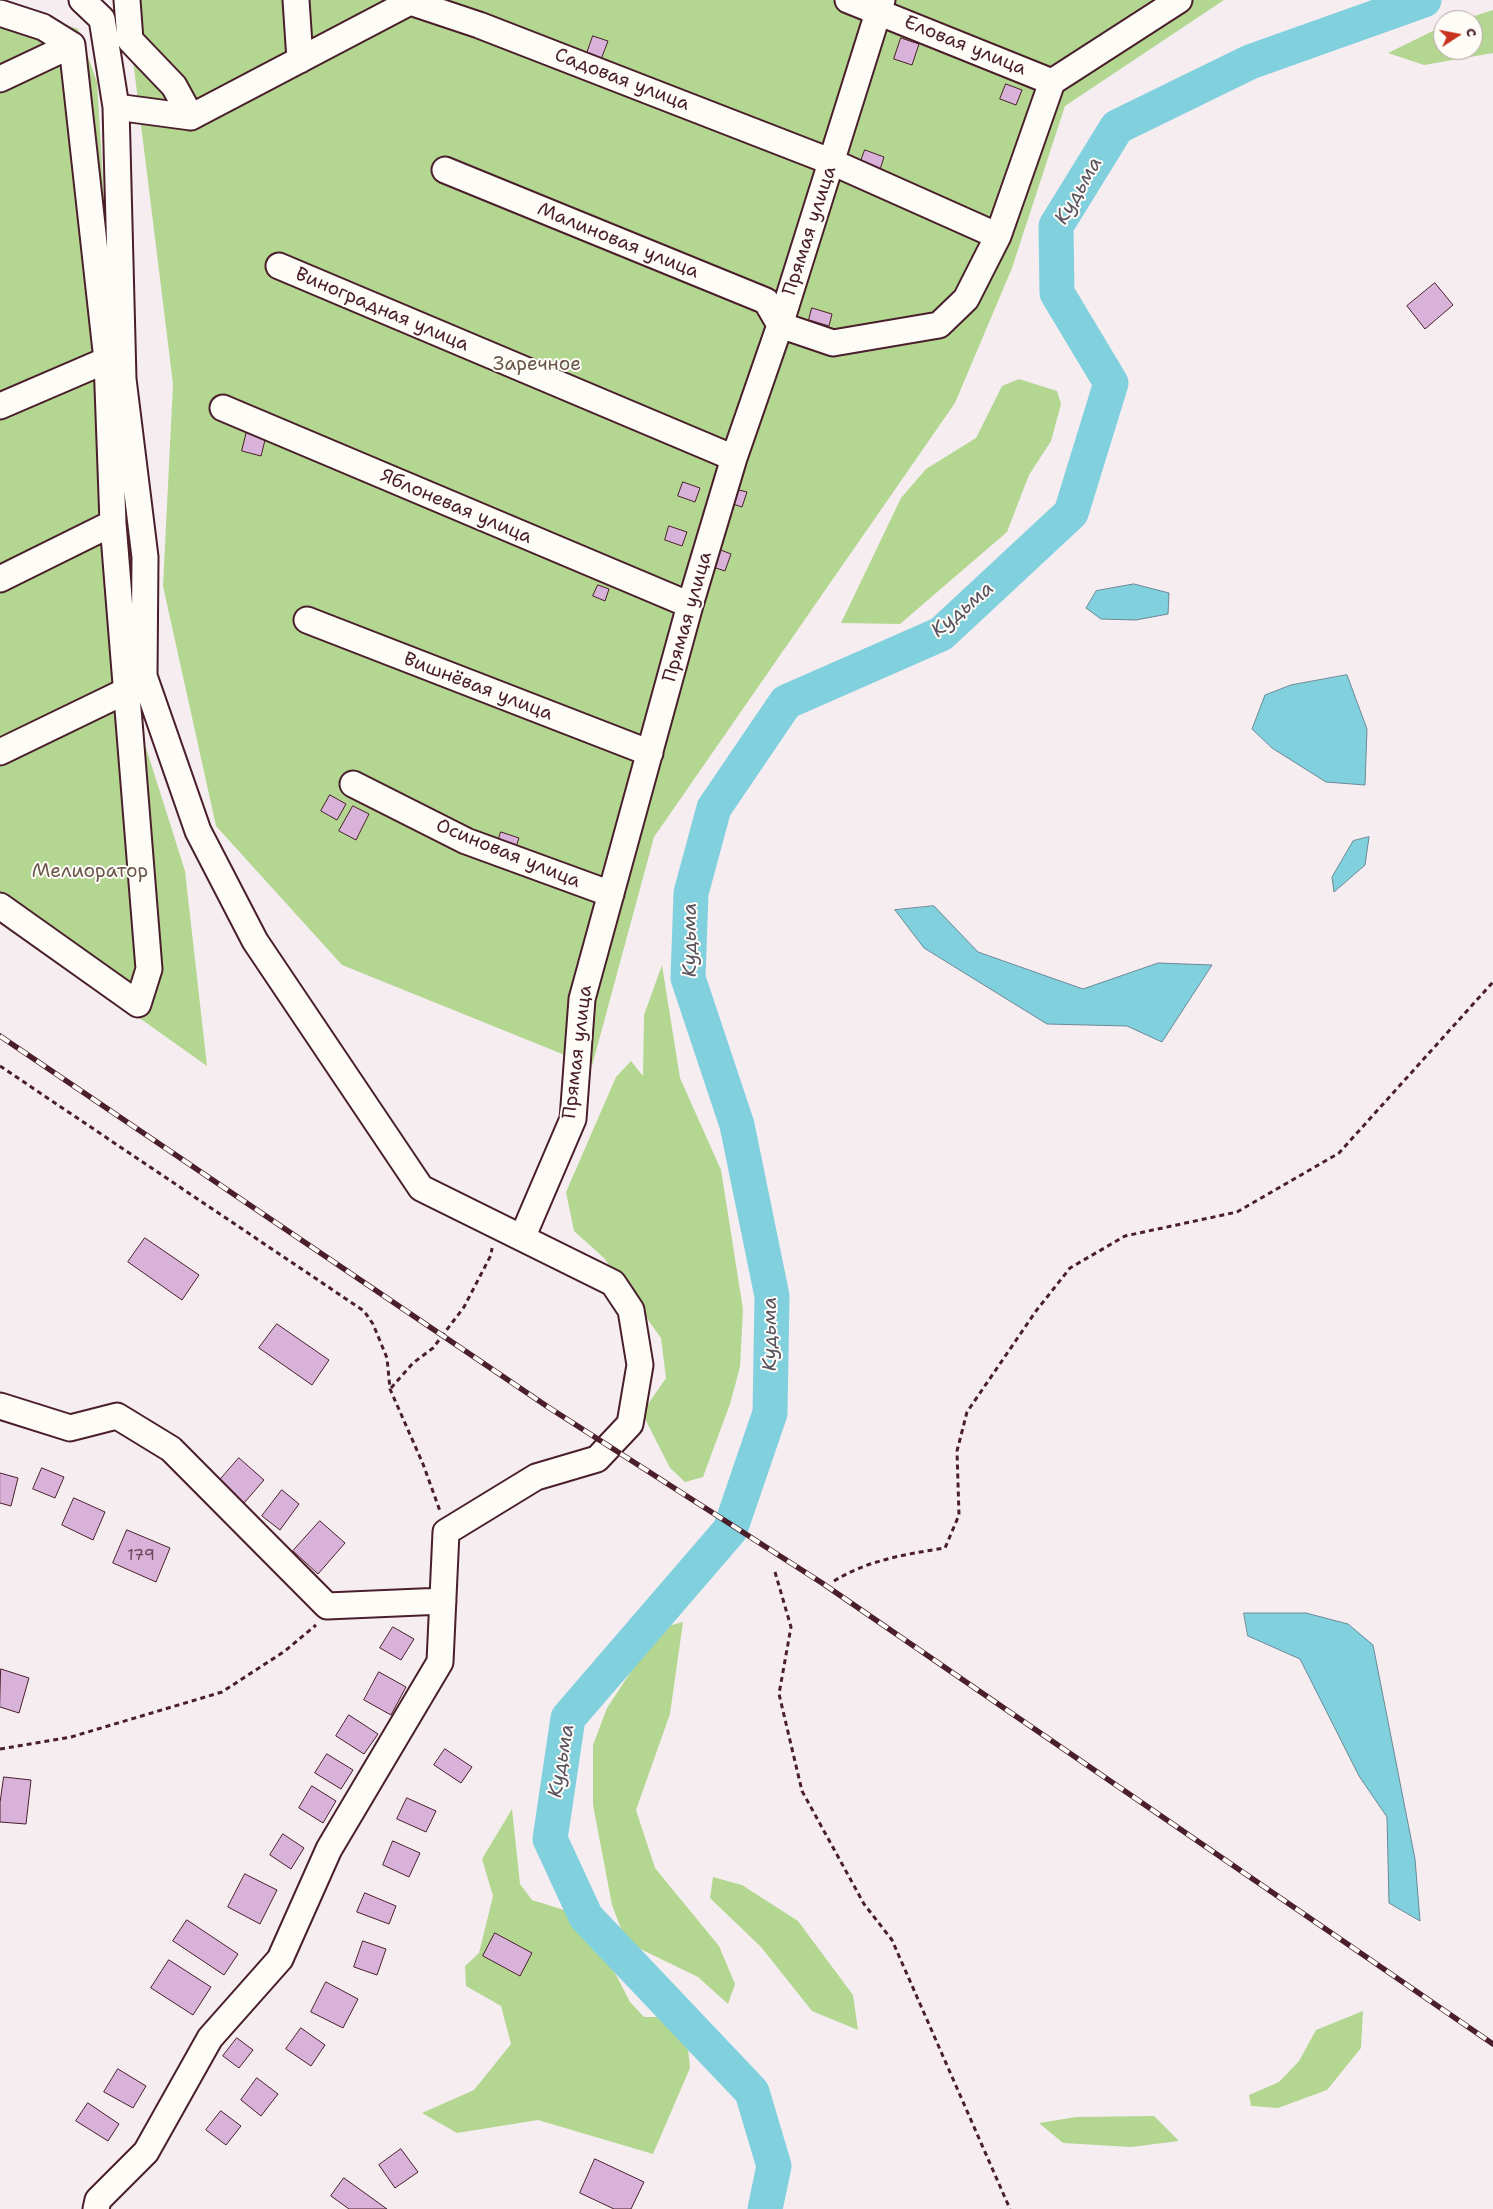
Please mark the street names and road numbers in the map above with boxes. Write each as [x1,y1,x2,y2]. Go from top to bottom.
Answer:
street label: Еловая улица [901,11,1029,81]
street label: Садовая улица [551,44,693,116]
street label: Прямая улица [778,163,842,299]
street label: Малиновая улица [534,198,702,284]
street label: Виноградная улица [292,263,472,357]
street label: Яблоневая улица [377,465,535,549]
street label: Прямая улица [658,549,718,685]
street label: Вишнёвая улица [400,648,556,726]
street label: Осиновая улица [432,815,584,893]
street label: Прямая улица [558,984,598,1120]

